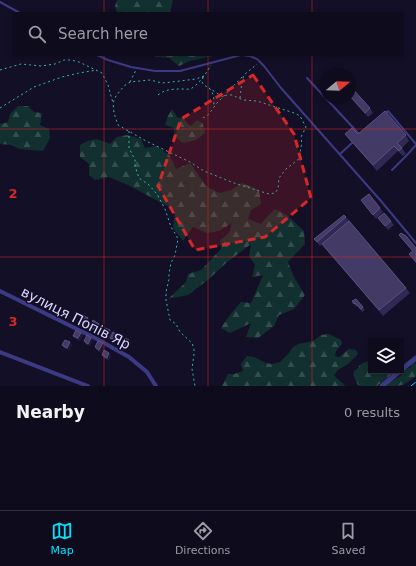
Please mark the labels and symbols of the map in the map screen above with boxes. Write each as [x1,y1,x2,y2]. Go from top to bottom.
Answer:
north arrow [320,68,356,104]
text: 2 [8,186,18,201]
street label: вулиця Попів Яр [19,284,133,353]
text: 3 [8,314,18,329]

